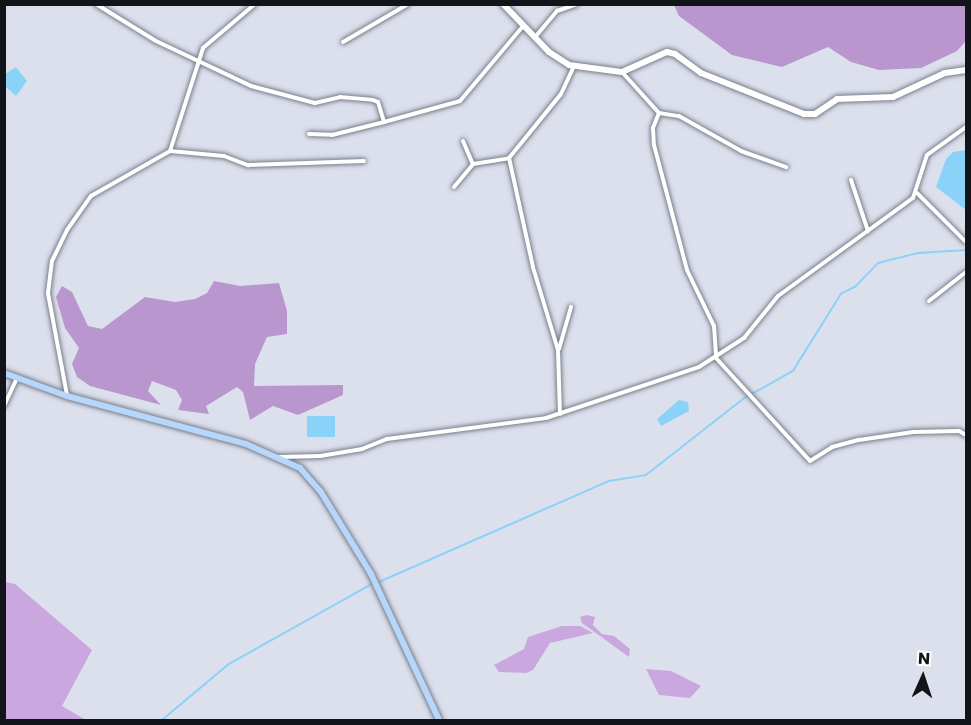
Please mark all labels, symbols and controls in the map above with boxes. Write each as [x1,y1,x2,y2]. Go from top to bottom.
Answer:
north arrow [893,647,953,707]
text: N [917,647,931,670]

